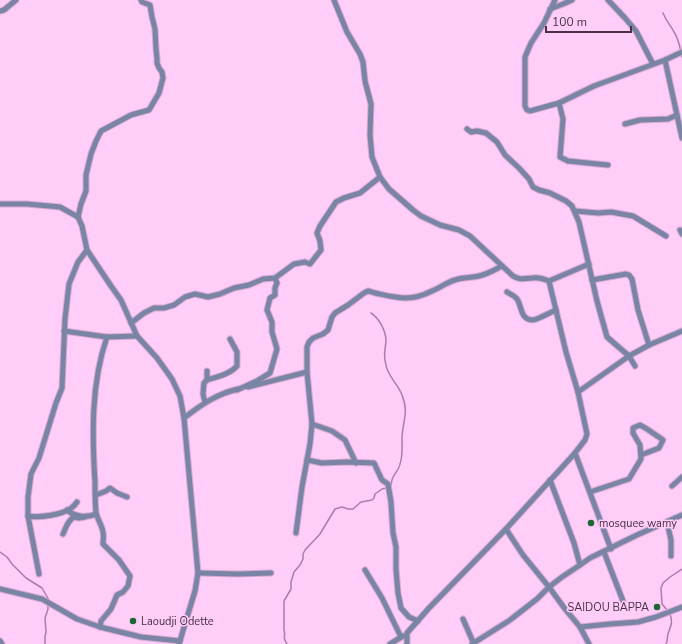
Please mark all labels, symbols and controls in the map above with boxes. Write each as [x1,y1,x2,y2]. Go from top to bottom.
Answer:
scale bar [546,8,631,34]
text: 100 m [552,14,587,30]
place label: mosquee wamy [599,516,677,531]
marker: mosquee wamy [586,518,596,528]
place label: SAIDOU BAPPA [567,600,649,615]
marker: SAIDOU BAPPA [652,602,662,612]
place label: Laoudji Odette [141,614,214,629]
marker: Laoudji Odette [128,616,138,626]

